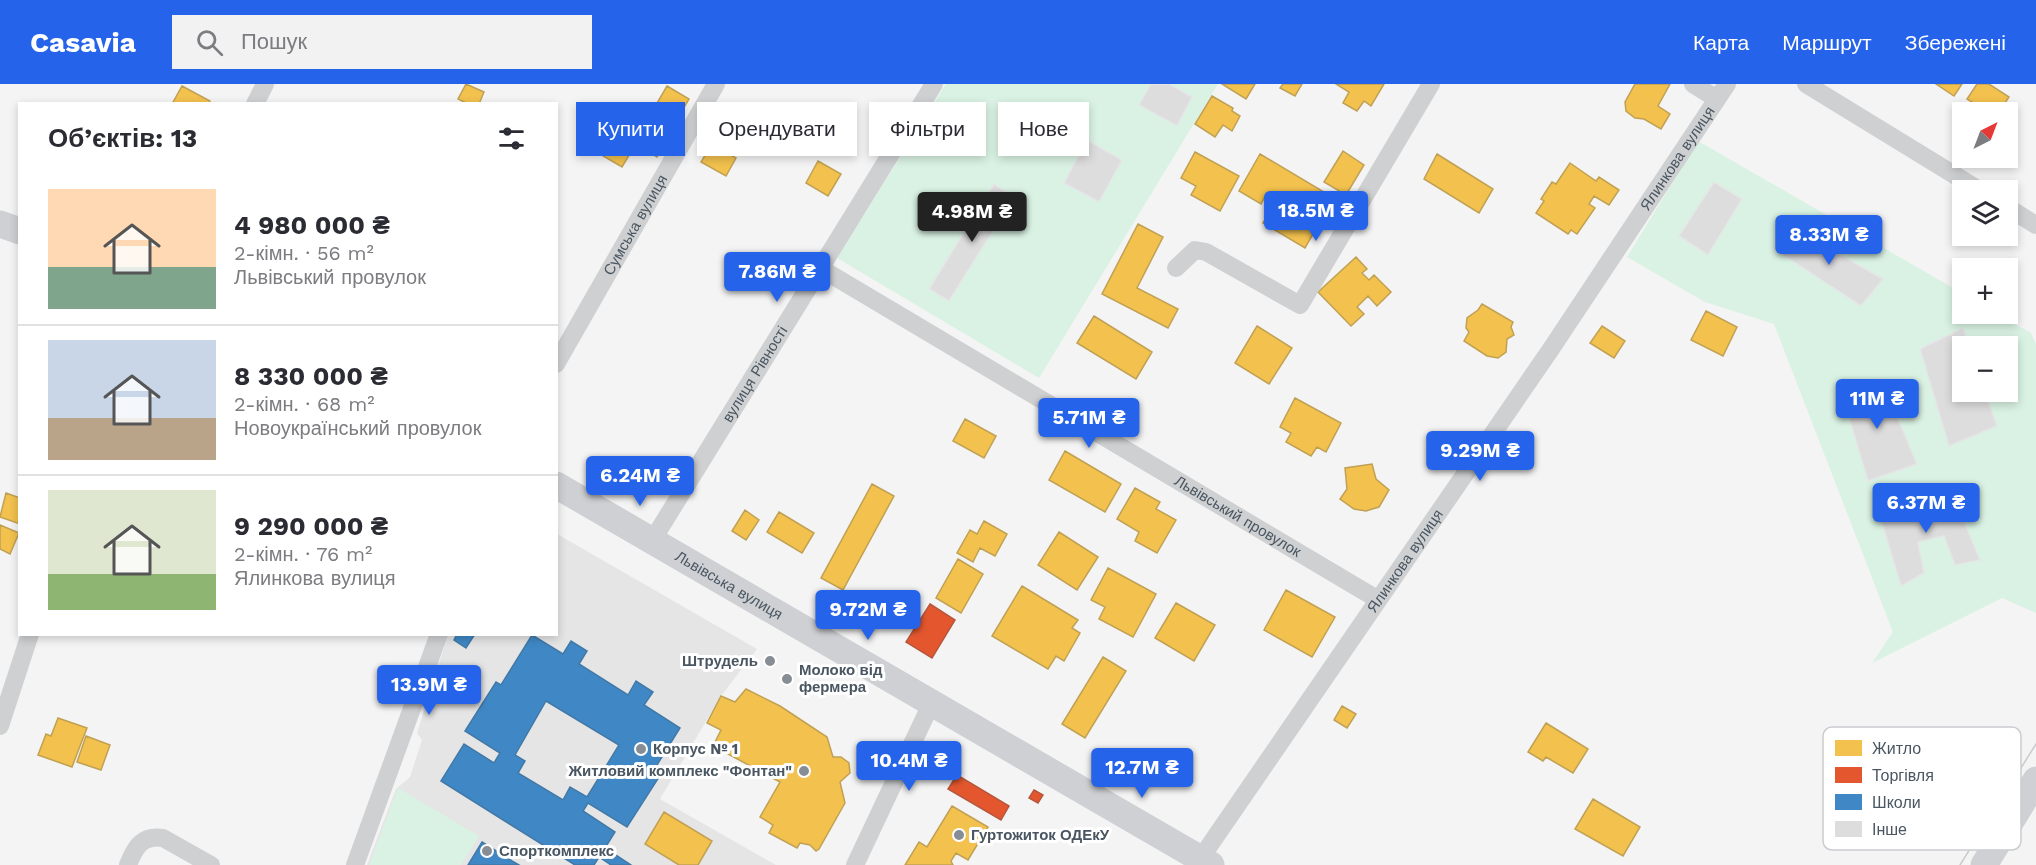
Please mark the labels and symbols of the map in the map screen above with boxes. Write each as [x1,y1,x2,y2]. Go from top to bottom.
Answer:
north arrow [1952,102,2018,168]
street label: Ялинкова вулиця [1636,103,1719,214]
street label: Сумська вулиця [600,172,671,279]
pin: 18.5M ₴ [1261,191,1371,242]
pin: 4.98M ₴ [917,192,1027,243]
pin: 8.33M ₴ [1774,215,1884,266]
pin: 7.86M ₴ [722,252,832,303]
street label: вулиця Рівності [719,323,791,426]
pin: 11M ₴ [1835,379,1919,430]
pin: 5.71M ₴ [1034,398,1144,449]
pin: 9.29M ₴ [1425,431,1535,482]
pin: 6.24M ₴ [585,456,695,507]
street label: Львівський провулок [1171,472,1305,561]
pin: 6.37M ₴ [1871,483,1981,534]
street label: Ялинкова вулиця [1363,506,1447,616]
street label: Львівська вулиця [672,547,786,624]
pin: 9.72M ₴ [813,590,923,641]
place label: Штрудель [682,652,758,670]
marker: Штрудель [763,654,777,668]
place label: Молоко від фермера [799,661,883,696]
pin: 13.9M ₴ [374,665,484,716]
marker: Молоко від фермера [780,672,794,686]
legend [1823,727,2021,850]
text: Житло [1872,739,1921,758]
place label: Корпус № 1 [653,740,738,758]
pin: 10.4M ₴ [854,741,964,792]
marker: Корпус № 1 [634,742,648,756]
pin: 12.7M ₴ [1087,748,1197,799]
place label: Житловий комплекс "Фонтан" [567,762,792,780]
marker: Житловий комплекс "Фонтан" [797,764,811,778]
text: Торгівля [1872,766,1934,785]
text: Школи [1872,793,1921,812]
text: Інше [1872,820,1907,839]
place label: Гуртожиток ОДЕкУ [971,826,1110,844]
marker: Гуртожиток ОДЕкУ [952,828,966,842]
place label: Спорткомплекс [499,842,614,860]
marker: Спорткомплекс [480,844,494,858]

